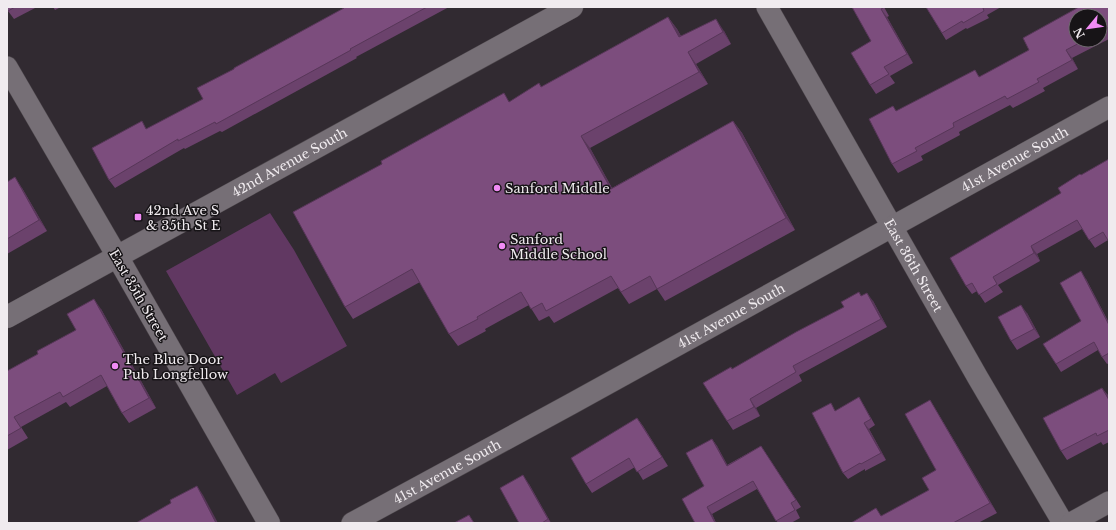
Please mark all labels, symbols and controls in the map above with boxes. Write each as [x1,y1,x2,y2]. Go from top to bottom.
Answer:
north arrow [1068,8,1108,48]
text: N [1070,24,1088,41]
street label: 41st Avenue South [958,123,1072,196]
street label: 42nd Avenue South [229,124,350,201]
place label: Sanford Middle [505,180,610,197]
marker: Sanford Middle [492,183,502,193]
place label: 42nd Ave S & 35th St E [146,202,221,234]
marker: 42nd Ave S & 35th St E [133,212,143,222]
street label: East 36th Street [880,216,947,315]
place label: Sanford Middle School [510,231,607,263]
marker: Sanford Middle School [497,241,507,251]
street label: East 35th Street [105,246,172,344]
street label: 41st Avenue South [674,280,788,353]
place label: The Blue Door Pub Longfellow [123,351,228,383]
marker: The Blue Door Pub Longfellow [110,361,120,371]
street label: 41st Avenue South [390,436,504,508]

